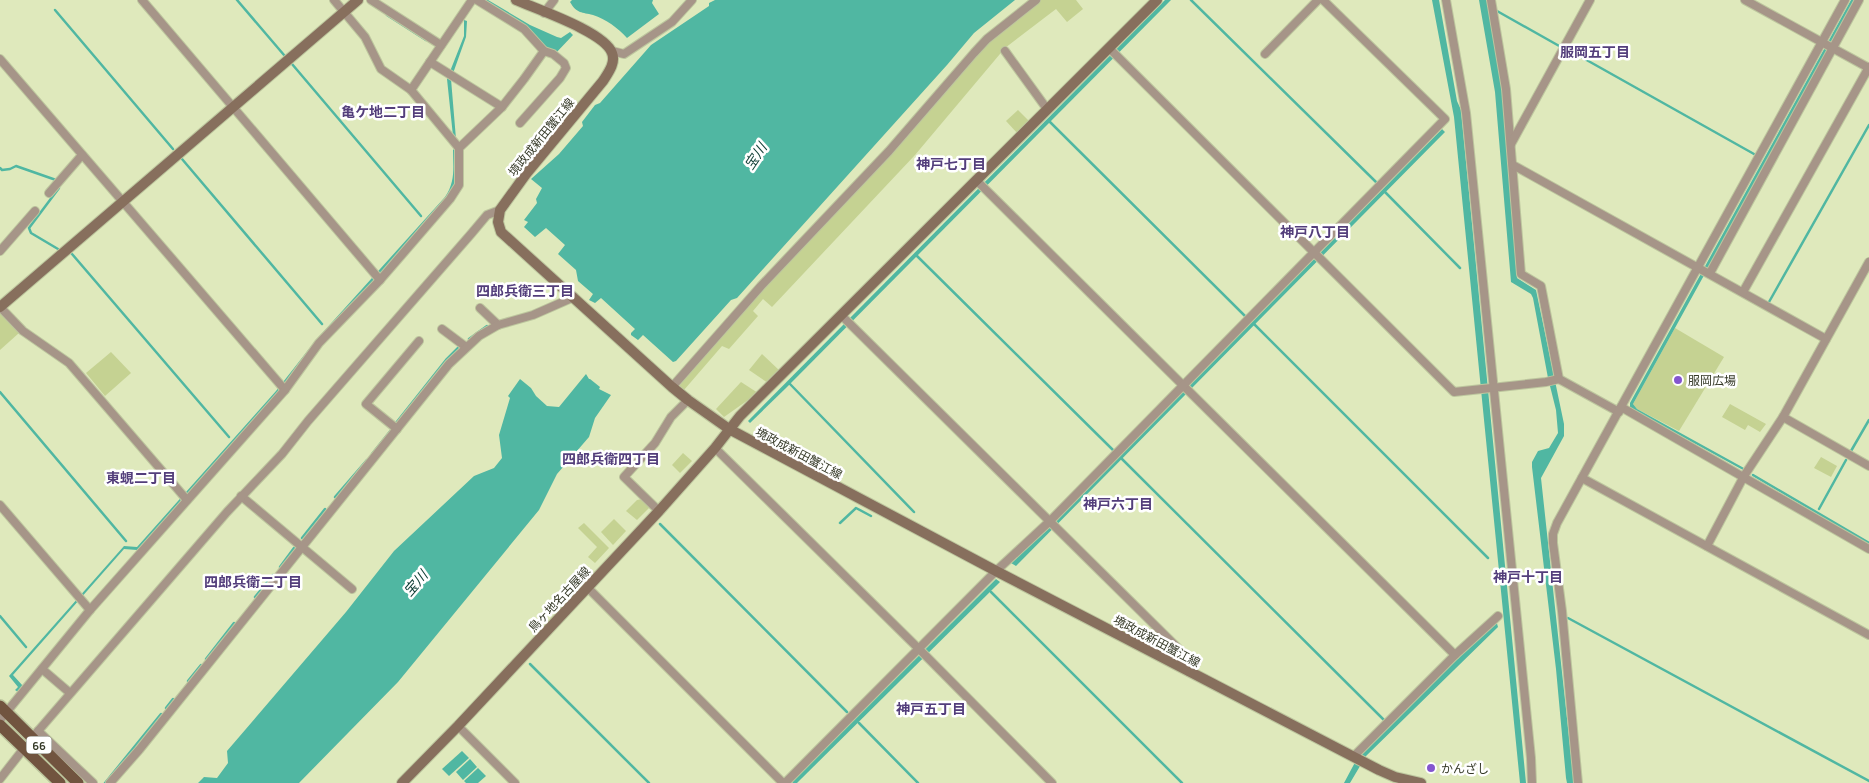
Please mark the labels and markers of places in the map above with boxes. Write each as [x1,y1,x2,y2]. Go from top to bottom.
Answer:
place label: 服岡広場 [1688,372,1736,389]
marker: 服岡広場 [1672,374,1684,386]
place label: かんざし [1441,760,1489,777]
marker: かんざし [1425,762,1437,774]

